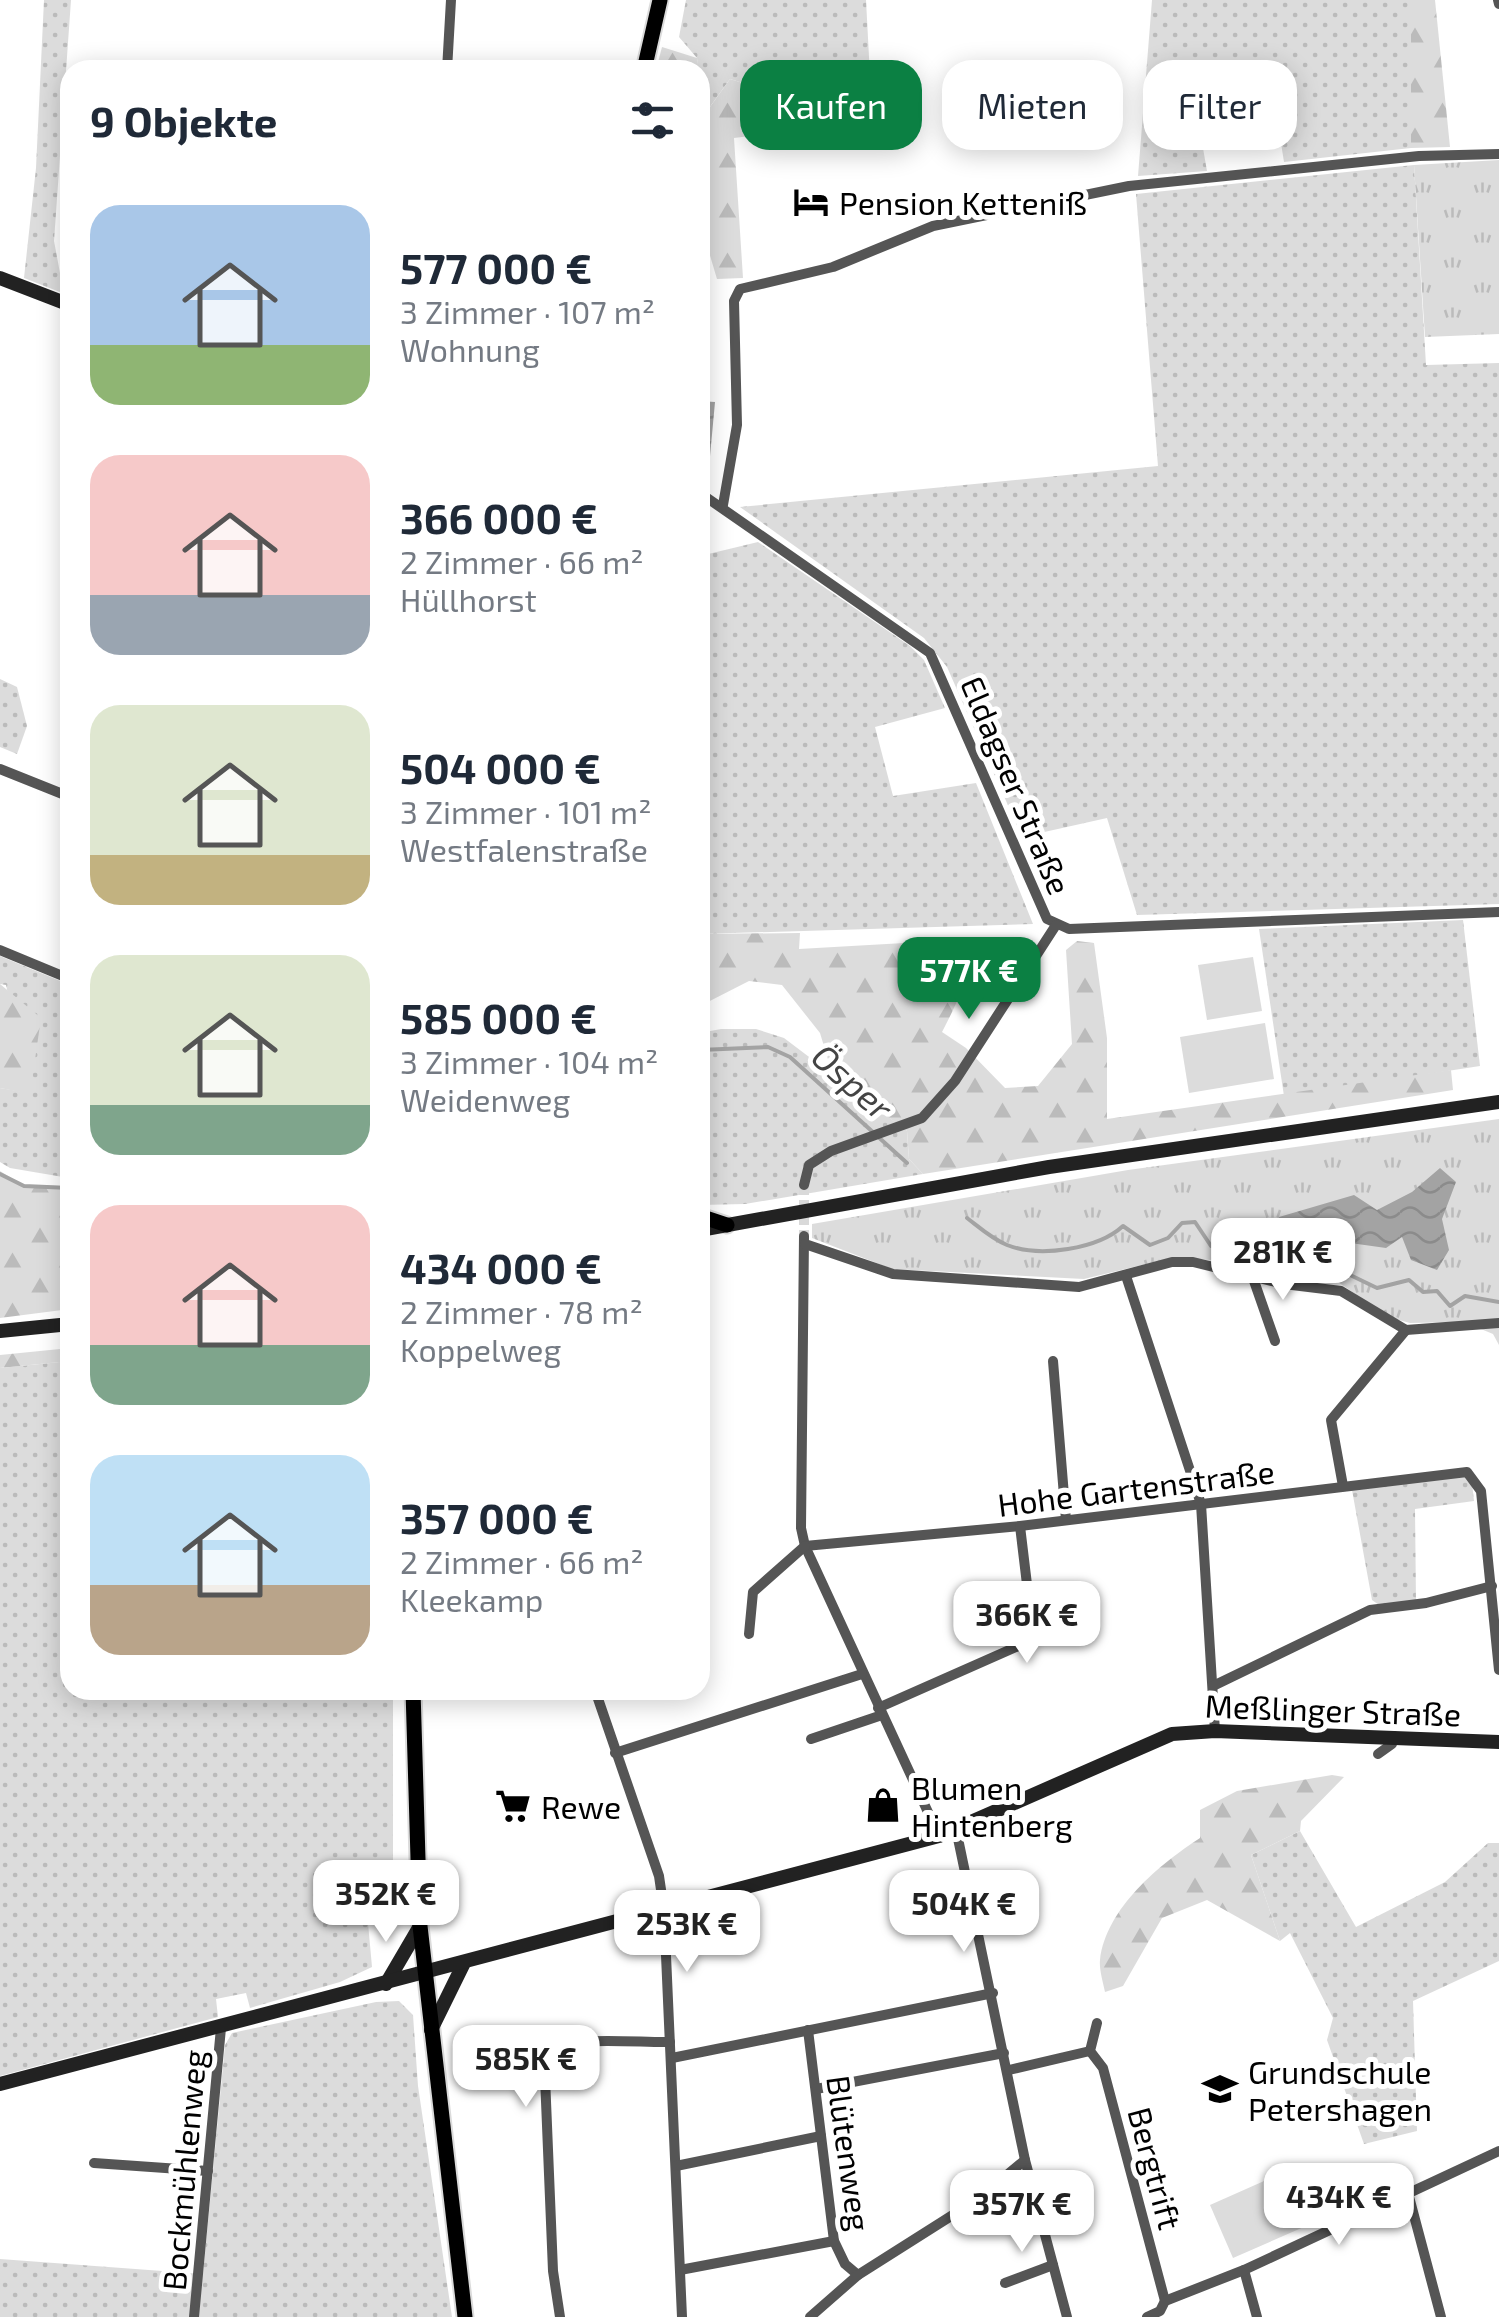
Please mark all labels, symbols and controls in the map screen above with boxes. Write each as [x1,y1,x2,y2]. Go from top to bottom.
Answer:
chip: Kaufen [740,60,922,150]
chip: Mieten [942,60,1123,150]
chip: Filter [1143,60,1297,150]
icon: filters [625,93,680,148]
text: 9 Objekte [90,95,277,145]
hotel icon: Pension Ketteniß [792,183,830,221]
place label: Pension Ketteniß [839,183,1087,221]
text: 577 000 € [400,242,592,292]
icon: home [170,245,290,365]
text: 3 Zimmer · 107 m² [400,292,655,330]
text: Wohnung [400,330,540,368]
text: 366 000 € [400,492,598,542]
icon: home [170,495,290,615]
text: 2 Zimmer · 66 m² [400,542,643,580]
text: Hüllhorst [400,580,537,618]
street label: Eldagser Straße [954,670,1080,900]
text: 504 000 € [400,742,601,792]
icon: home [170,745,290,865]
text: 3 Zimmer · 101 m² [400,792,651,830]
text: Westfalenstraße [400,830,648,868]
pin: 577K € [888,937,1050,1022]
text: 577K € [920,950,1018,988]
text: 585 000 € [400,992,597,1042]
icon: home [170,995,290,1115]
water label: Ösper [804,1034,903,1129]
text: 3 Zimmer · 104 m² [400,1042,658,1080]
text: Weidenweg [400,1080,570,1118]
pin: 281K € [1202,1218,1364,1303]
text: 281K € [1233,1231,1333,1269]
text: 434 000 € [400,1242,602,1292]
icon: home [170,1245,290,1365]
text: 2 Zimmer · 78 m² [400,1292,643,1330]
text: Koppelweg [400,1330,561,1368]
street label: Hohe Gartenstraße [995,1451,1277,1523]
text: 357 000 € [400,1492,594,1542]
icon: home [170,1495,290,1615]
text: 2 Zimmer · 66 m² [400,1542,643,1580]
text: Kleekamp [400,1580,543,1618]
pin: 366K € [946,1581,1108,1666]
text: 366K € [975,1594,1079,1632]
street label: Meßlinger Straße [1204,1686,1462,1732]
place label: Blumen Hintenberg [911,1768,1073,1843]
shop icon: Blumen Hintenberg [864,1786,902,1824]
supermarket icon: Rewe [494,1787,532,1825]
place label: Rewe [541,1787,621,1825]
pin: 352K € [305,1860,467,1945]
pin: 504K € [883,1870,1045,1955]
text: 352K € [335,1873,437,1911]
text: 504K € [911,1883,1017,1921]
pin: 253K € [606,1890,768,1975]
text: 253K € [636,1903,738,1941]
pin: 585K € [445,2025,607,2110]
text: 585K € [475,2038,577,2076]
street label: Bockmühlenweg [154,2048,212,2292]
place label: Grundschule Petershagen [1248,2052,1432,2127]
school or university icon: Grundschule Petershagen [1201,2070,1239,2108]
street label: Blütenweg [820,2073,880,2233]
street label: Bergtrift [1121,2103,1191,2233]
pin: 434K € [1258,2163,1420,2248]
pin: 357K € [941,2170,1103,2255]
text: 434K € [1286,2176,1392,2214]
text: 357K € [972,2183,1072,2221]

